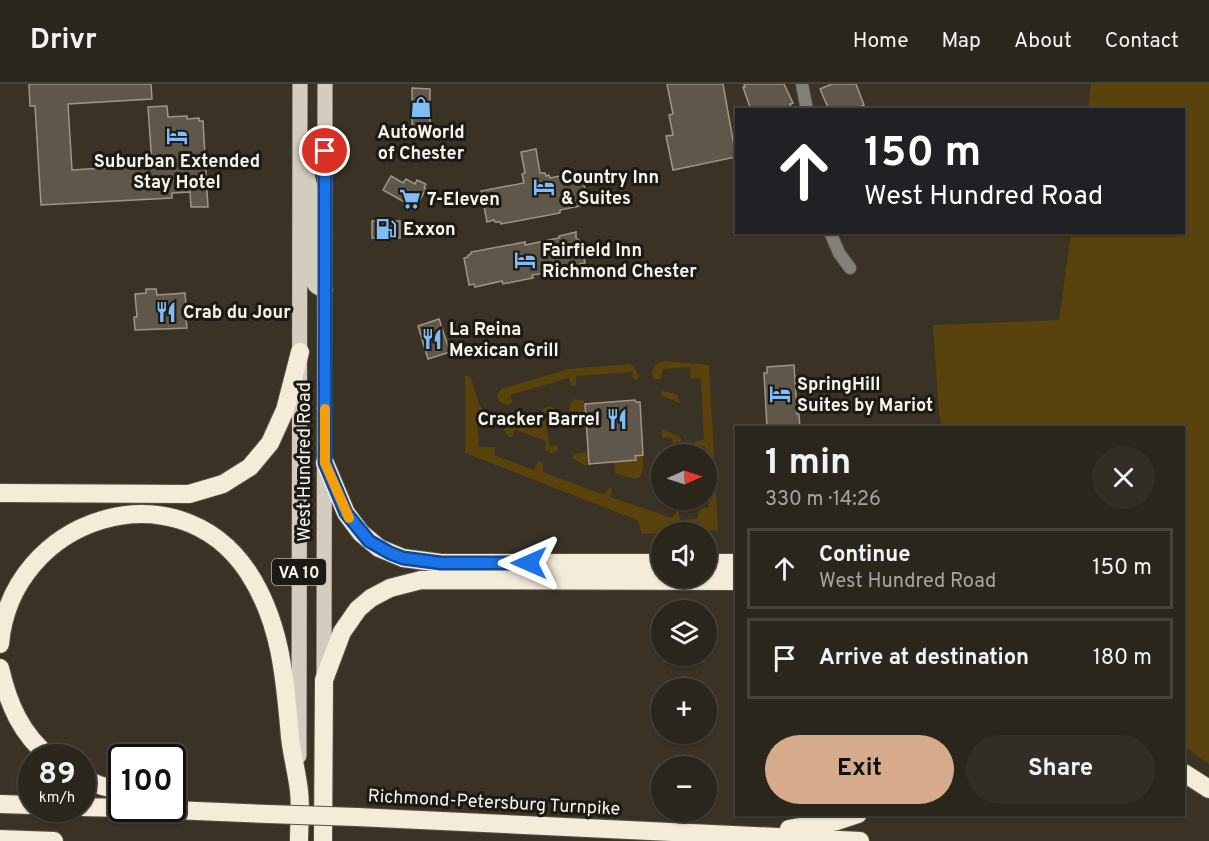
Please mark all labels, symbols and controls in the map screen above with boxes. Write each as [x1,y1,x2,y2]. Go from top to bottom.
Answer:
text: Drivr [30,23,97,59]
text: Home [853,28,909,55]
text: Map [942,28,981,55]
text: About [1014,28,1072,55]
text: Contact [1105,28,1179,55]
shop icon: AutoWorld of Chester [409,95,433,119]
place label: AutoWorld of Chester [377,122,465,166]
hotel icon: Suburban Extended Stay Hotel [165,124,189,148]
pin [299,125,350,176]
text: 150 m [864,128,981,181]
icon: ahead [765,132,843,210]
icon: arrive [308,134,341,167]
place label: Suburban Extended Stay Hotel [94,151,260,195]
place label: Country Inn & Suites [561,167,659,211]
hotel icon: Country Inn & Suites [532,175,556,199]
text: West Hundred Road [864,180,1103,214]
supermarket icon: 7-Eleven [398,187,422,211]
place label: 7-Eleven [427,189,500,212]
fuel station icon: Exxon [374,217,398,241]
place label: Exxon [403,219,456,242]
place label: Fairfield Inn Richmond Chester [542,240,697,284]
hotel icon: Fairfield Inn Richmond Chester [513,248,537,272]
restaurant icon: Crab du Jour [154,300,178,324]
place label: Crab du Jour [183,302,291,325]
place label: La Reina Mexican Grill [449,319,559,363]
restaurant icon: La Reina Mexican Grill [420,327,444,351]
place label: SpringHill Suites by Mariot [797,374,933,418]
street label: West Hundred Road [294,382,317,542]
hotel icon: SpringHill Suites by Mariot [768,382,792,406]
restaurant icon: Cracker Barrel [605,407,629,431]
place label: Cracker Barrel [477,409,600,432]
text: 1 min [765,441,851,487]
north arrow [651,444,717,510]
map controls [651,444,717,822]
button: close [1092,446,1155,509]
text: 330 m · 14:26 [765,487,881,513]
button: sound [651,522,717,588]
position arrow [497,531,561,595]
text: Continue [819,542,910,569]
icon: ahead [768,552,801,585]
text: 150 m [1092,555,1152,582]
road number: VA 10 [272,559,326,585]
text: West Hundred Road [819,569,996,595]
button: layers [651,600,717,666]
icon: arrive [768,642,801,675]
text: Arrive at destination [819,645,1029,672]
text: 180 m [1093,645,1152,672]
button: + [651,678,717,744]
button: Exit [765,735,954,804]
button: Share [966,735,1155,804]
speed limit sign: 100 [108,744,186,822]
button: − [651,756,717,822]
text: 89 [38,757,76,794]
street label: Richmond-Petersburg Turnpike [367,785,621,822]
text: km/h [39,789,75,808]

